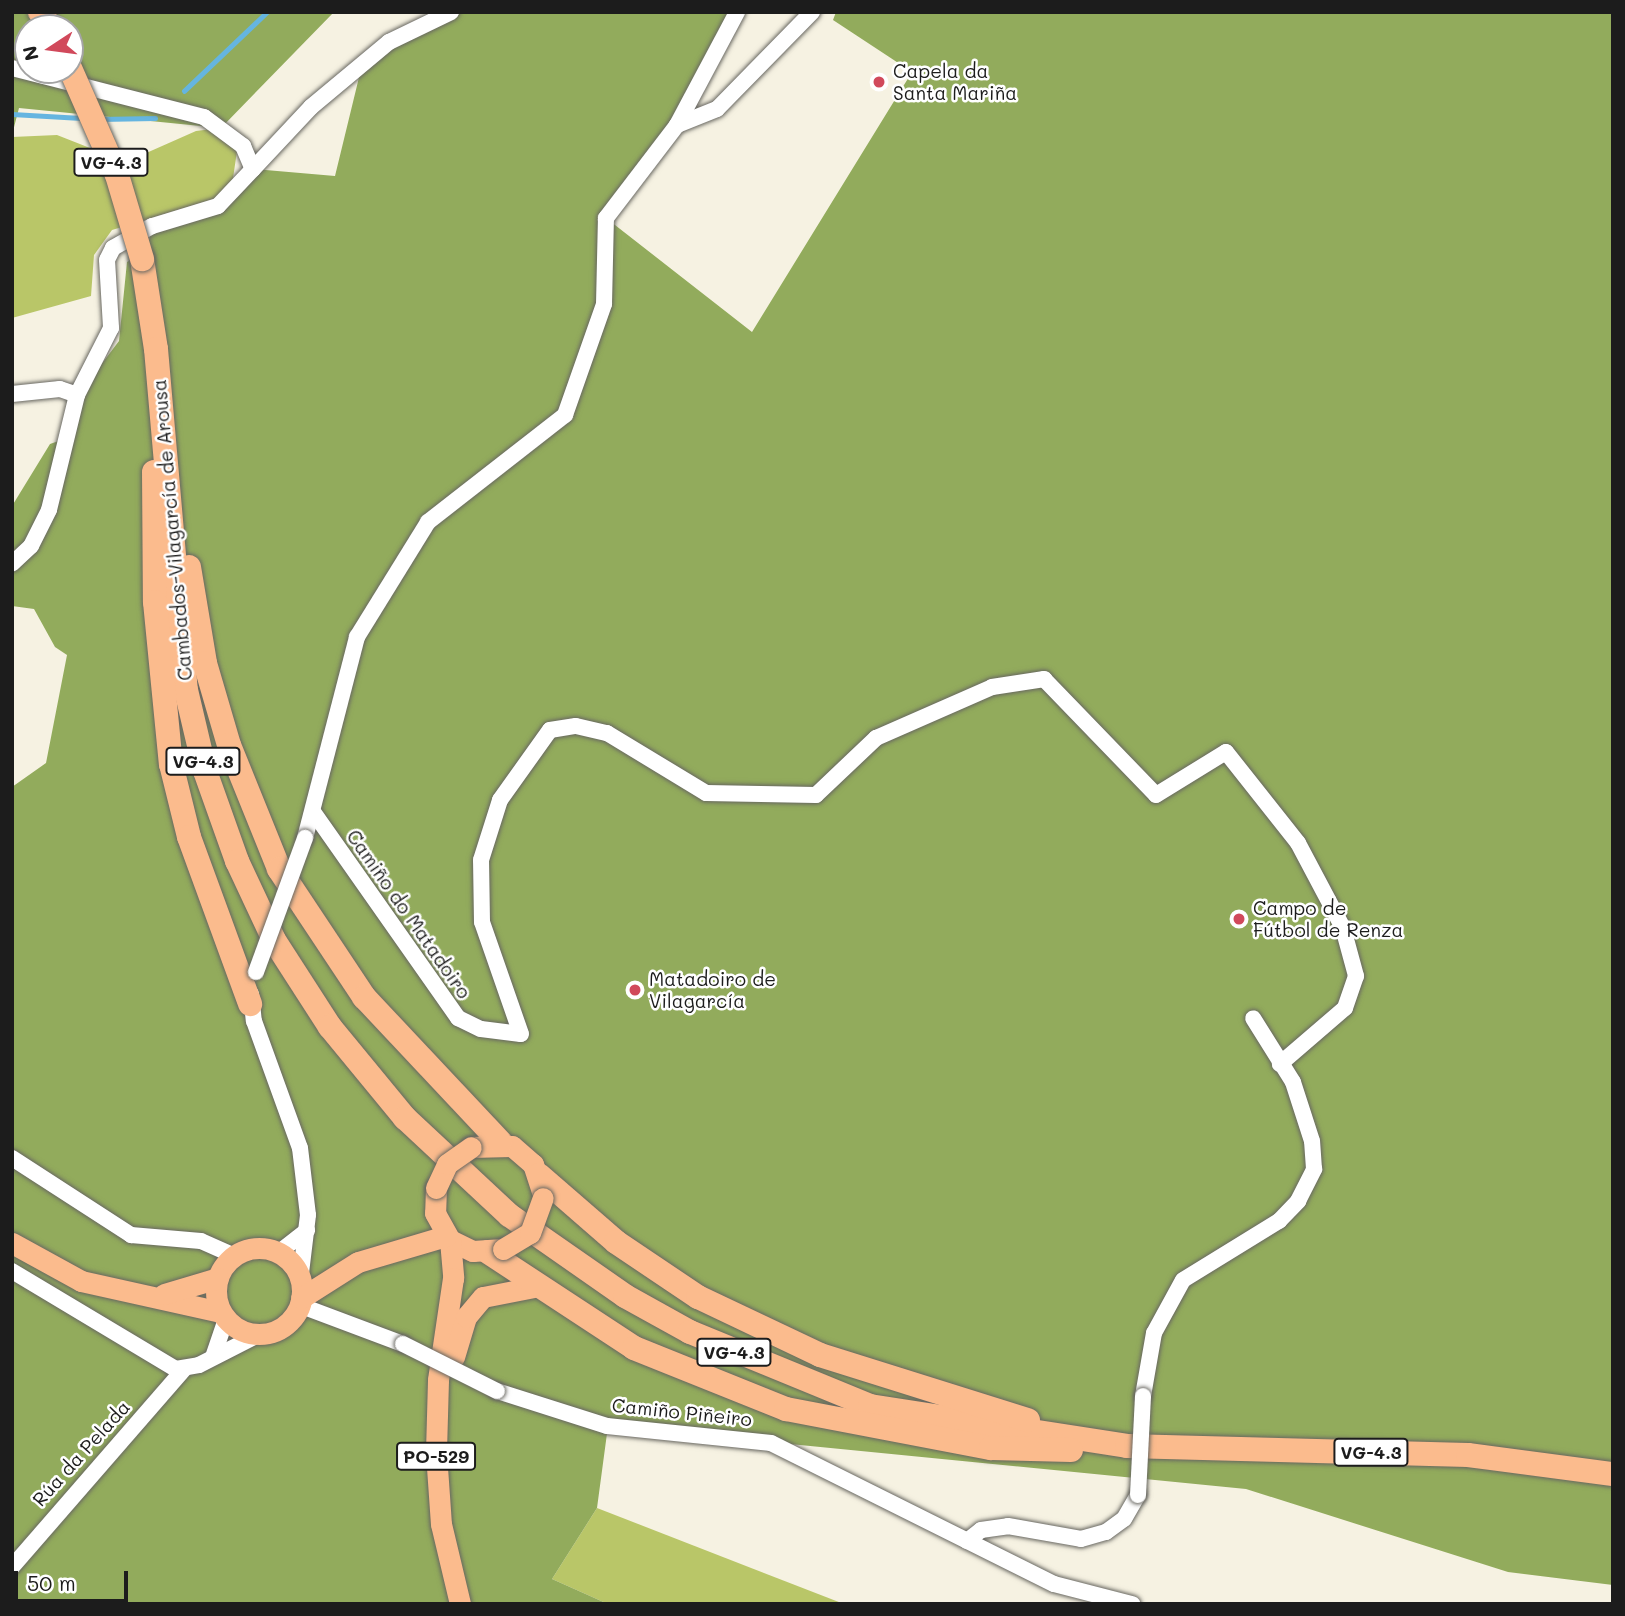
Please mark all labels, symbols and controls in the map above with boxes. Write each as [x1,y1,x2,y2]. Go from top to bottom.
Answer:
north arrow [14,14,84,84]
text: N [16,44,44,63]
place label: Capela da Santa Mariña [893,60,1017,104]
marker: Capela da Santa Mariña [871,74,887,90]
road number: VG-4.3 [72,148,150,176]
street label: Cambados-Vilagarcía de Arousa [147,378,197,682]
road number: VG-4.3 [164,746,242,776]
street label: Camiño do Matadoiro [342,825,476,1003]
place label: Campo de Fútbol de Renza [1253,897,1403,941]
marker: Campo de Fútbol de Renza [1231,911,1247,927]
place label: Matadoiro de Vilagarcía [649,968,776,1012]
marker: Matadoiro de Vilagarcía [627,982,643,998]
road number: VG-4.3 [696,1338,772,1366]
street label: Camiño Piñeiro [611,1393,753,1431]
street label: Rúa da Pelada [28,1395,134,1511]
road number: VG-4.3 [1332,1437,1410,1466]
road number: PO-529 [396,1442,476,1470]
scale bar [18,1556,131,1600]
text: 50 m [27,1569,76,1596]

